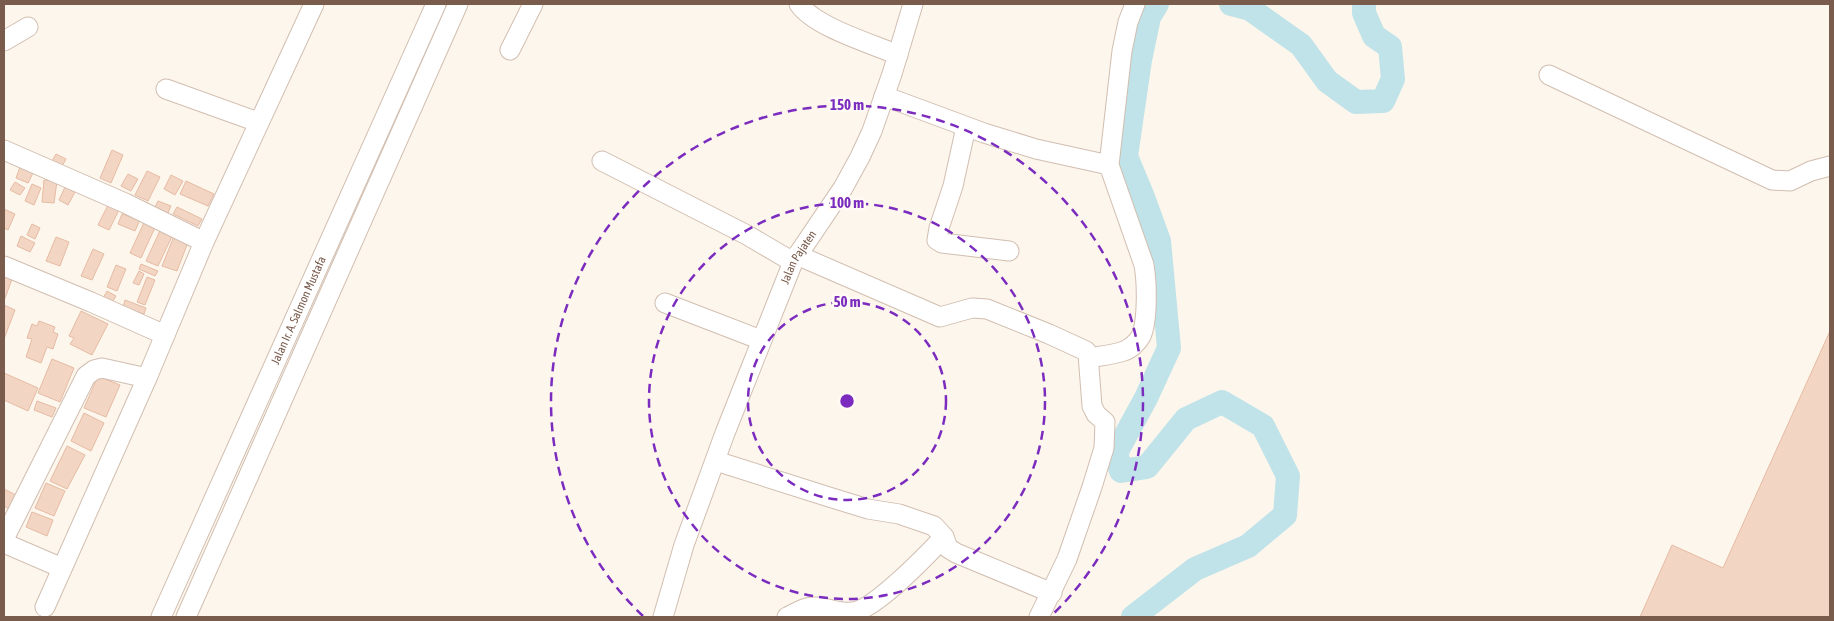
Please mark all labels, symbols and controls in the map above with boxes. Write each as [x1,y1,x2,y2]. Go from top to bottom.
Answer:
text: 150 m [830,96,864,113]
text: 100 m [830,194,864,211]
street label: Jalan Pajaten [778,228,819,286]
street label: Jalan Ir. A. Salmon Mustafa [268,254,329,367]
text: 50 m [834,293,861,310]
centre of rings [838,392,856,410]

